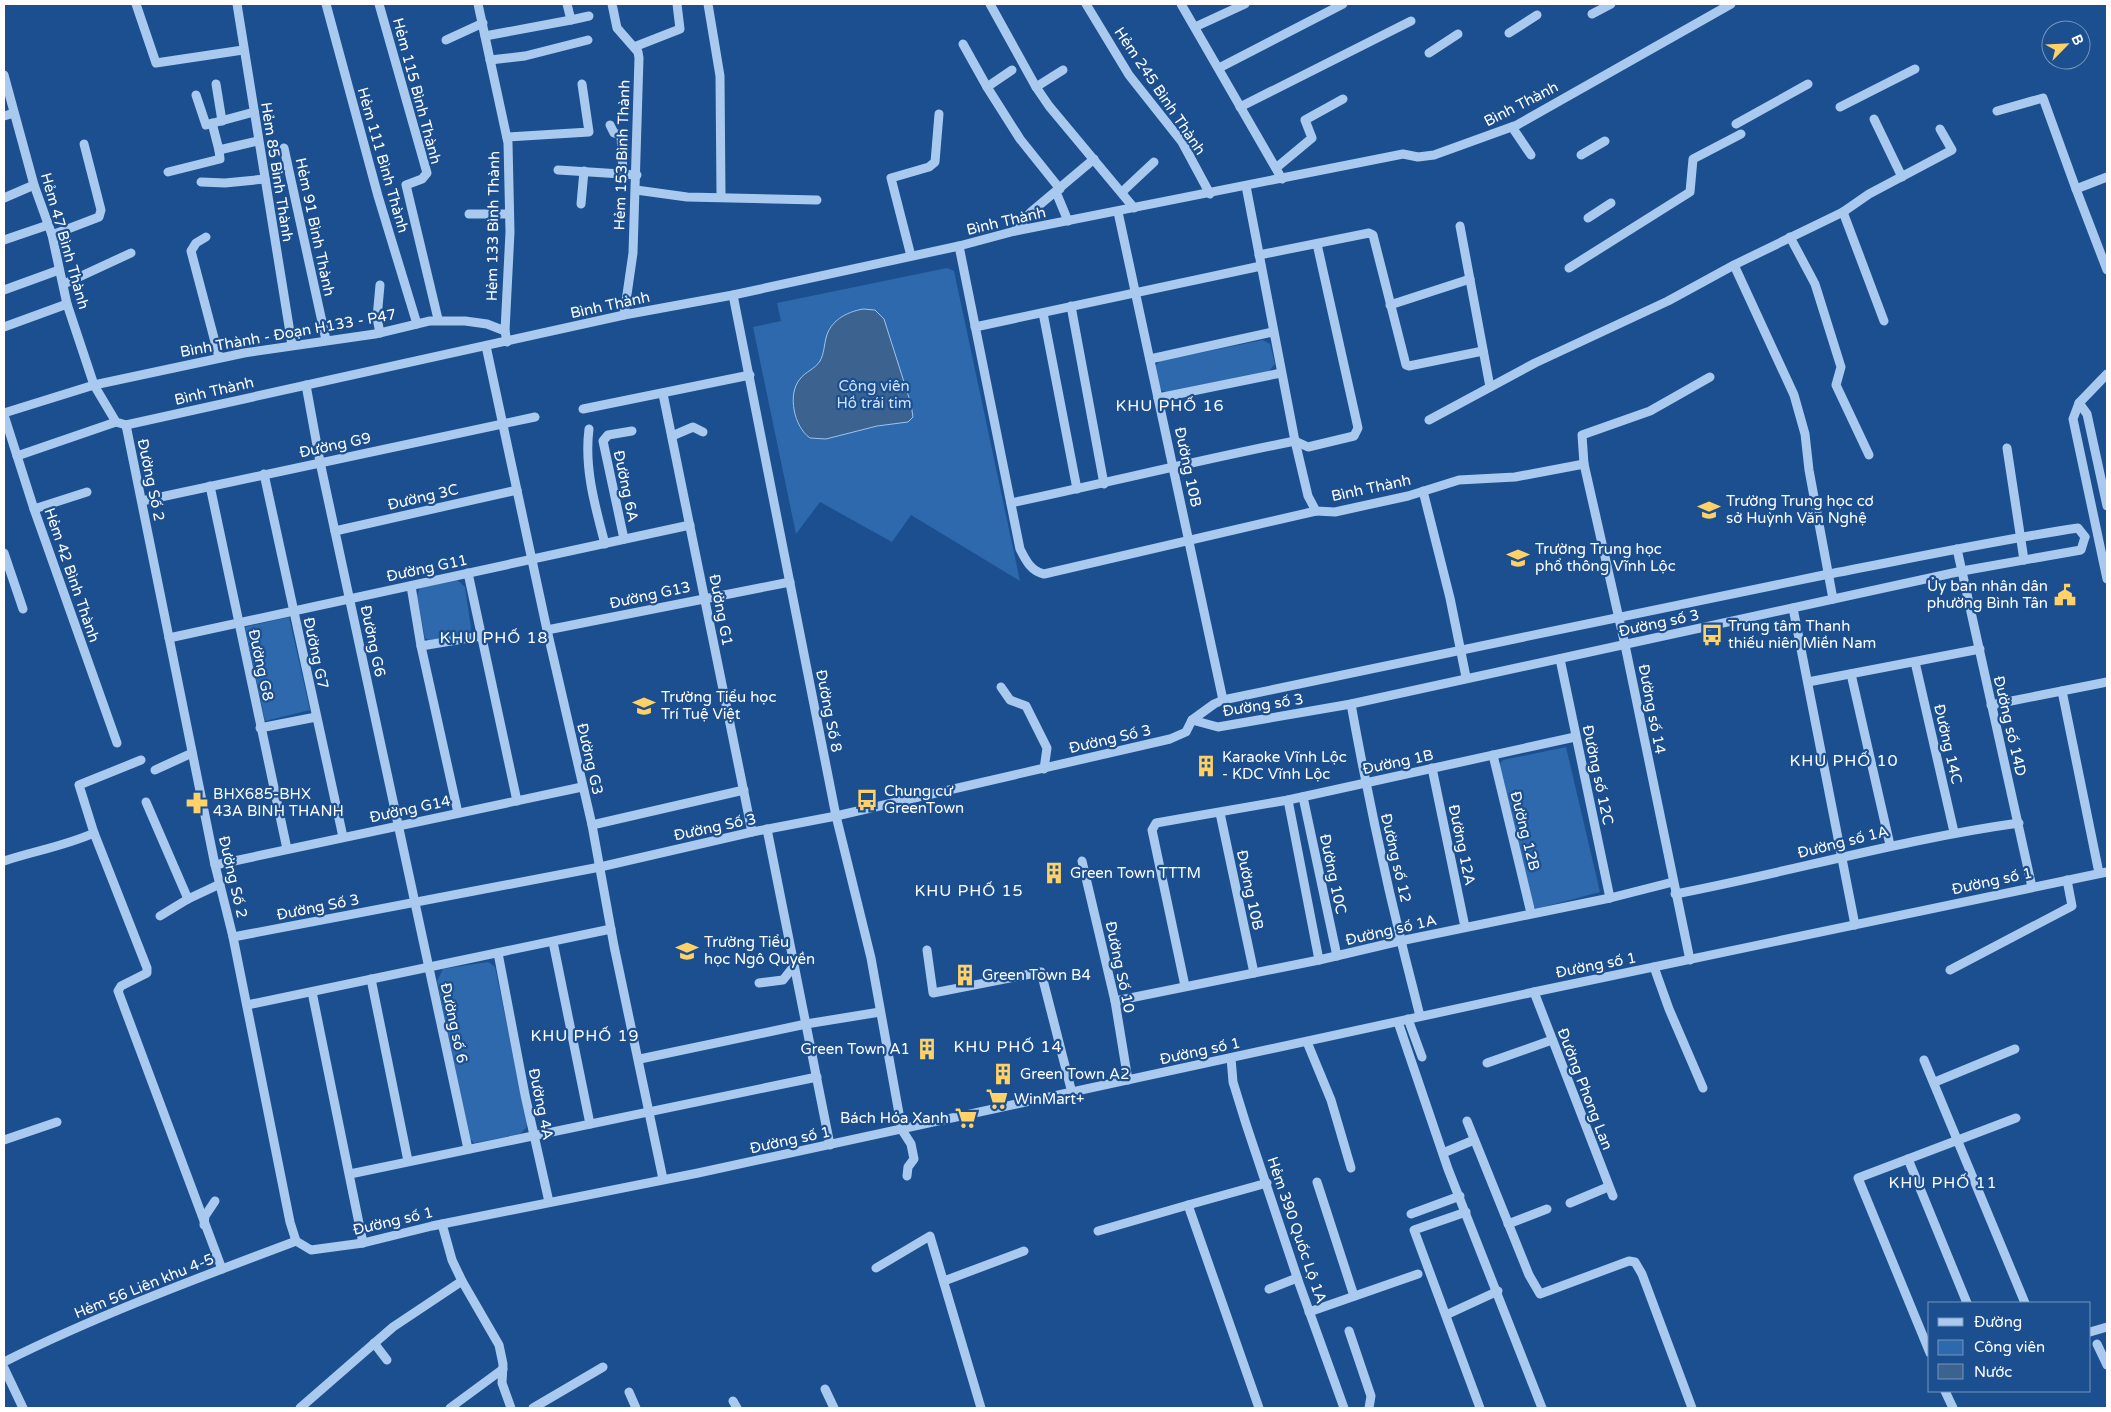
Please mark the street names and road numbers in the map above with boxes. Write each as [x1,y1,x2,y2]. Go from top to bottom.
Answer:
street label: Hẻm 115 Bình Thành [389,16,445,166]
street label: Hẻm 245 Bình Thành [1110,24,1210,158]
street label: Bình Thành [1481,78,1561,130]
street label: Hẻm 153 Bình Thành [610,79,634,231]
street label: Hẻm 111 Bình Thành [354,85,412,235]
street label: Hẻm 85 Bình Thành [257,101,297,243]
street label: Hẻm 133 Bình Thành [483,151,503,301]
street label: Hẻm 91 Bình Thành [292,156,338,298]
street label: Hẻm 47 Bình Thành [37,171,93,311]
street label: Bình Thành [964,203,1048,239]
street label: Bình Thành [568,288,652,322]
street label: Bình Thành - Đoạn H133 - P47 [179,305,397,361]
street label: Bình Thành [172,373,256,409]
street label: Đường 10B [1171,425,1205,509]
street label: Đường G9 [297,429,373,461]
street label: Đường Số 2 [133,437,169,523]
street label: Đường 6A [610,449,642,523]
street label: Bình Thành [1329,471,1413,505]
street label: Đường 3C [386,480,460,514]
street label: Hẻm 42 Bình Thành [41,505,103,645]
street label: Đường G11 [385,551,469,585]
street label: Đường G1 [705,572,737,648]
street label: Đường G13 [608,578,692,612]
street label: Đường G6 [357,603,389,679]
street label: Đường số 3 [1617,606,1701,640]
street label: Đường G7 [300,615,332,691]
street label: Đường G8 [245,627,277,703]
street label: Đường số 14 [1634,663,1670,755]
street label: Đường Số 8 [812,668,846,754]
street label: Đường số 14D [1990,674,2030,778]
street label: Đường số 3 [1221,690,1305,720]
street label: Đường 14C [1930,702,1966,786]
street label: Đường G3 [573,721,607,797]
street label: Đường Số 3 [1067,721,1153,757]
street label: Đường số 12C [1579,723,1617,827]
street label: Đường 1B [1361,746,1435,778]
street label: Đường 12B [1506,789,1544,873]
street label: Đường G14 [368,792,452,826]
street label: Đường 12A [1445,803,1479,887]
street label: Đường Số 3 [672,809,758,845]
street label: Đường số 12 [1377,812,1415,904]
street label: Đường số 1A [1796,822,1890,862]
street label: Đường 10C [1316,832,1350,916]
street label: Đường Số 2 [215,834,251,920]
street label: Đường 10B [1233,848,1267,932]
street label: Đường số 1 [1950,864,2034,898]
street label: Đường Số 3 [275,890,361,924]
street label: Đường số 1A [1344,911,1438,949]
street label: Đường Số 10 [1102,920,1138,1014]
street label: Đường số 1 [1554,948,1638,982]
street label: Đường số 6 [437,981,471,1065]
street label: Đường Phong Lan [1553,1026,1617,1152]
street label: Đường số 1 [1158,1034,1242,1068]
street label: Đường 4A [525,1067,557,1141]
street label: Đường số 1 [748,1123,832,1157]
street label: Hẻm 390 Quốc Lộ 1A [1263,1154,1331,1306]
street label: Đường số 1 [351,1203,435,1239]
street label: Hẻm 56 Liên khu 4-5 [71,1250,217,1322]

